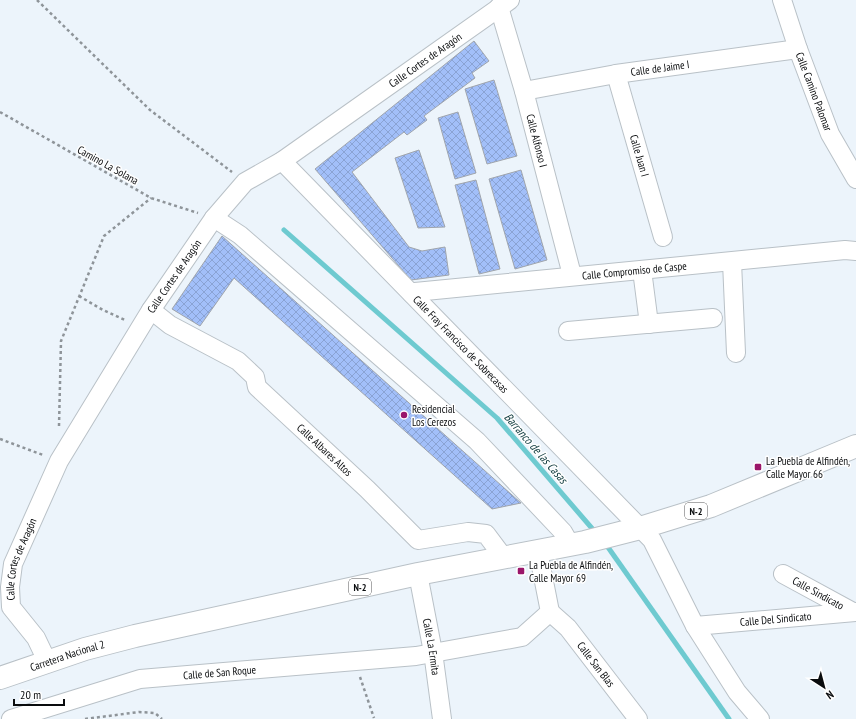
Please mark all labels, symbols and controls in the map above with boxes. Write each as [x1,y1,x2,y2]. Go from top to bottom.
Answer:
street label: Calle Cortes de Aragón [386,29,464,90]
street label: Calle Camino Palomar [793,50,835,133]
street label: Calle de Jaime I [630,57,690,79]
street label: Calle Alfonso I [523,113,551,169]
street label: Calle Juan I [627,133,652,178]
street label: Camino La Solana [75,143,141,187]
street label: Calle Cortes de Aragón [144,237,204,316]
street label: Calle Compromiso de Caspe [581,258,688,283]
street label: Calle Fray Francisco de Sobrecasas [410,293,512,396]
place label: Residencial Los Cerezos [412,402,456,429]
marker: Residencial Los Cerezos [399,410,409,420]
water label: Barranco de las Casas [501,410,572,488]
street label: Calle Albares Altos [294,421,356,479]
place label: La Puebla de Alfindén, Calle Mayor 66 [766,454,850,481]
marker: La Puebla de Alfindén, Calle Mayor 66 [753,462,763,472]
road number: N-2 [685,503,707,519]
street label: Calle Cortes de Aragón [3,516,40,601]
place label: La Puebla de Alfindén, Calle Mayor 69 [529,558,613,585]
marker: La Puebla de Alfindén, Calle Mayor 69 [516,566,526,576]
street label: Calle Sindicato [790,573,847,613]
road number: N-2 [349,579,371,595]
street label: Calle Del Sindicato [739,609,812,629]
street label: Calle La Ermita [420,617,443,676]
street label: Carretera Nacional 2 [28,637,106,674]
street label: Calle San Blas [574,639,618,690]
street label: Calle de San Roque [183,662,257,682]
north arrow [804,667,844,707]
scale bar [14,681,64,707]
text: 20 m [20,687,41,702]
text: N [823,688,836,703]

